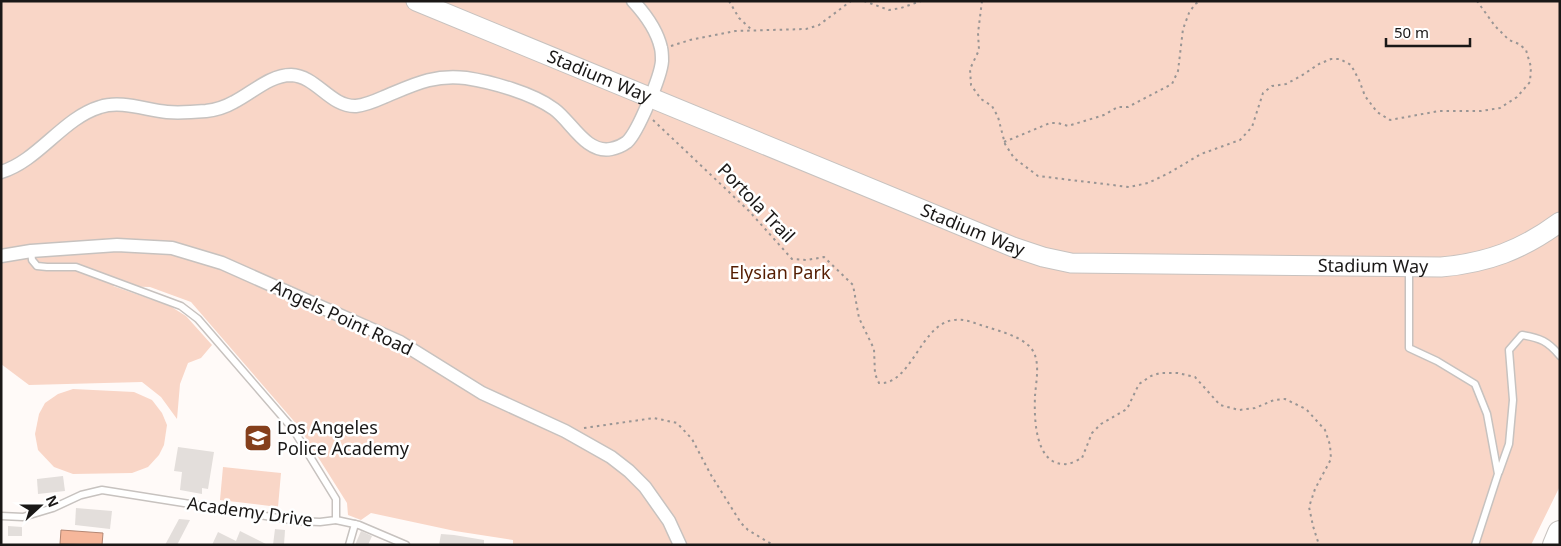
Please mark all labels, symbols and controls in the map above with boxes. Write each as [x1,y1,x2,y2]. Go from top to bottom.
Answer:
scale bar [1386,15,1470,47]
text: 50 m [1394,22,1429,42]
street label: Stadium Way [544,43,656,108]
street label: Portola Trail [713,157,801,247]
street label: Stadium Way [917,197,1029,261]
street label: Stadium Way [1318,253,1429,278]
park label: Elysian Park [729,260,831,284]
street label: Angels Point Road [268,274,417,360]
place label: Los Angeles Police Academy [277,415,410,460]
school or university icon: Los Angeles Police Academy [243,423,273,453]
north arrow [15,481,65,531]
street label: Academy Drive [186,490,315,532]
text: N [42,492,64,510]

